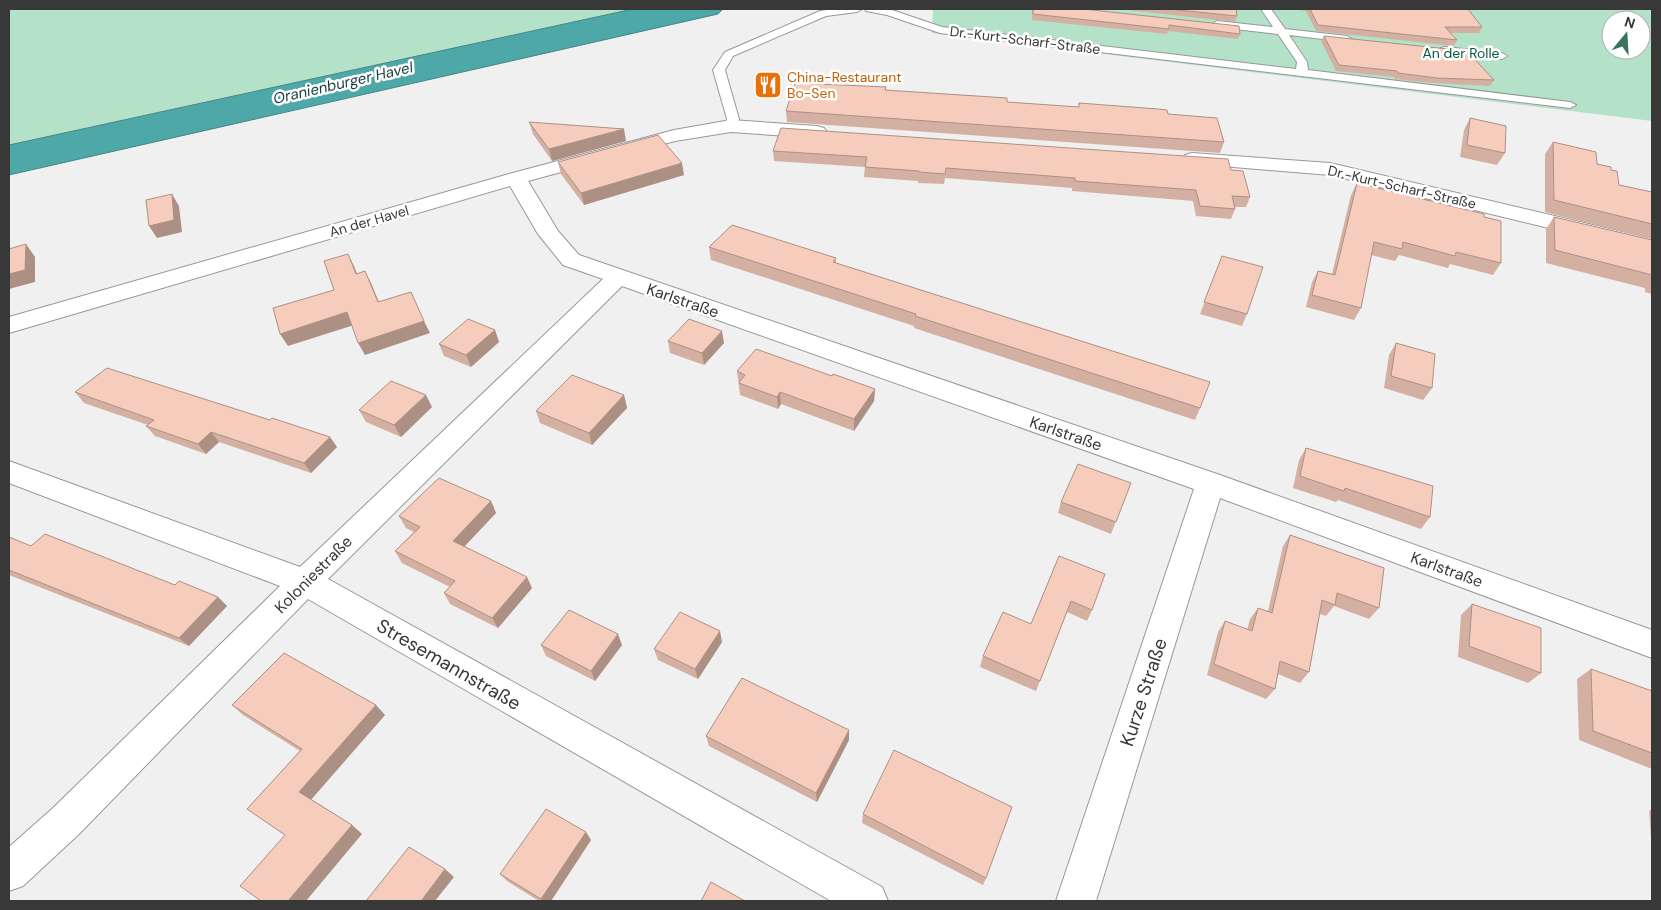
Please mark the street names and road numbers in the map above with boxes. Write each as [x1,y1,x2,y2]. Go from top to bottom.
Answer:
street label: Dr.-Kurt-Scharf-Straße [949,22,1101,58]
street label: Dr.-Kurt-Scharf-Straße [1326,161,1478,213]
street label: An der Havel [327,201,411,241]
street label: Karlstraße [644,278,722,323]
street label: Karlstraße [1027,411,1105,456]
street label: Koloniestraße [270,531,357,618]
street label: Karlstraße [1408,547,1486,592]
street label: Stresemannstraße [372,613,525,716]
street label: Kurze Straße [1114,635,1173,749]

